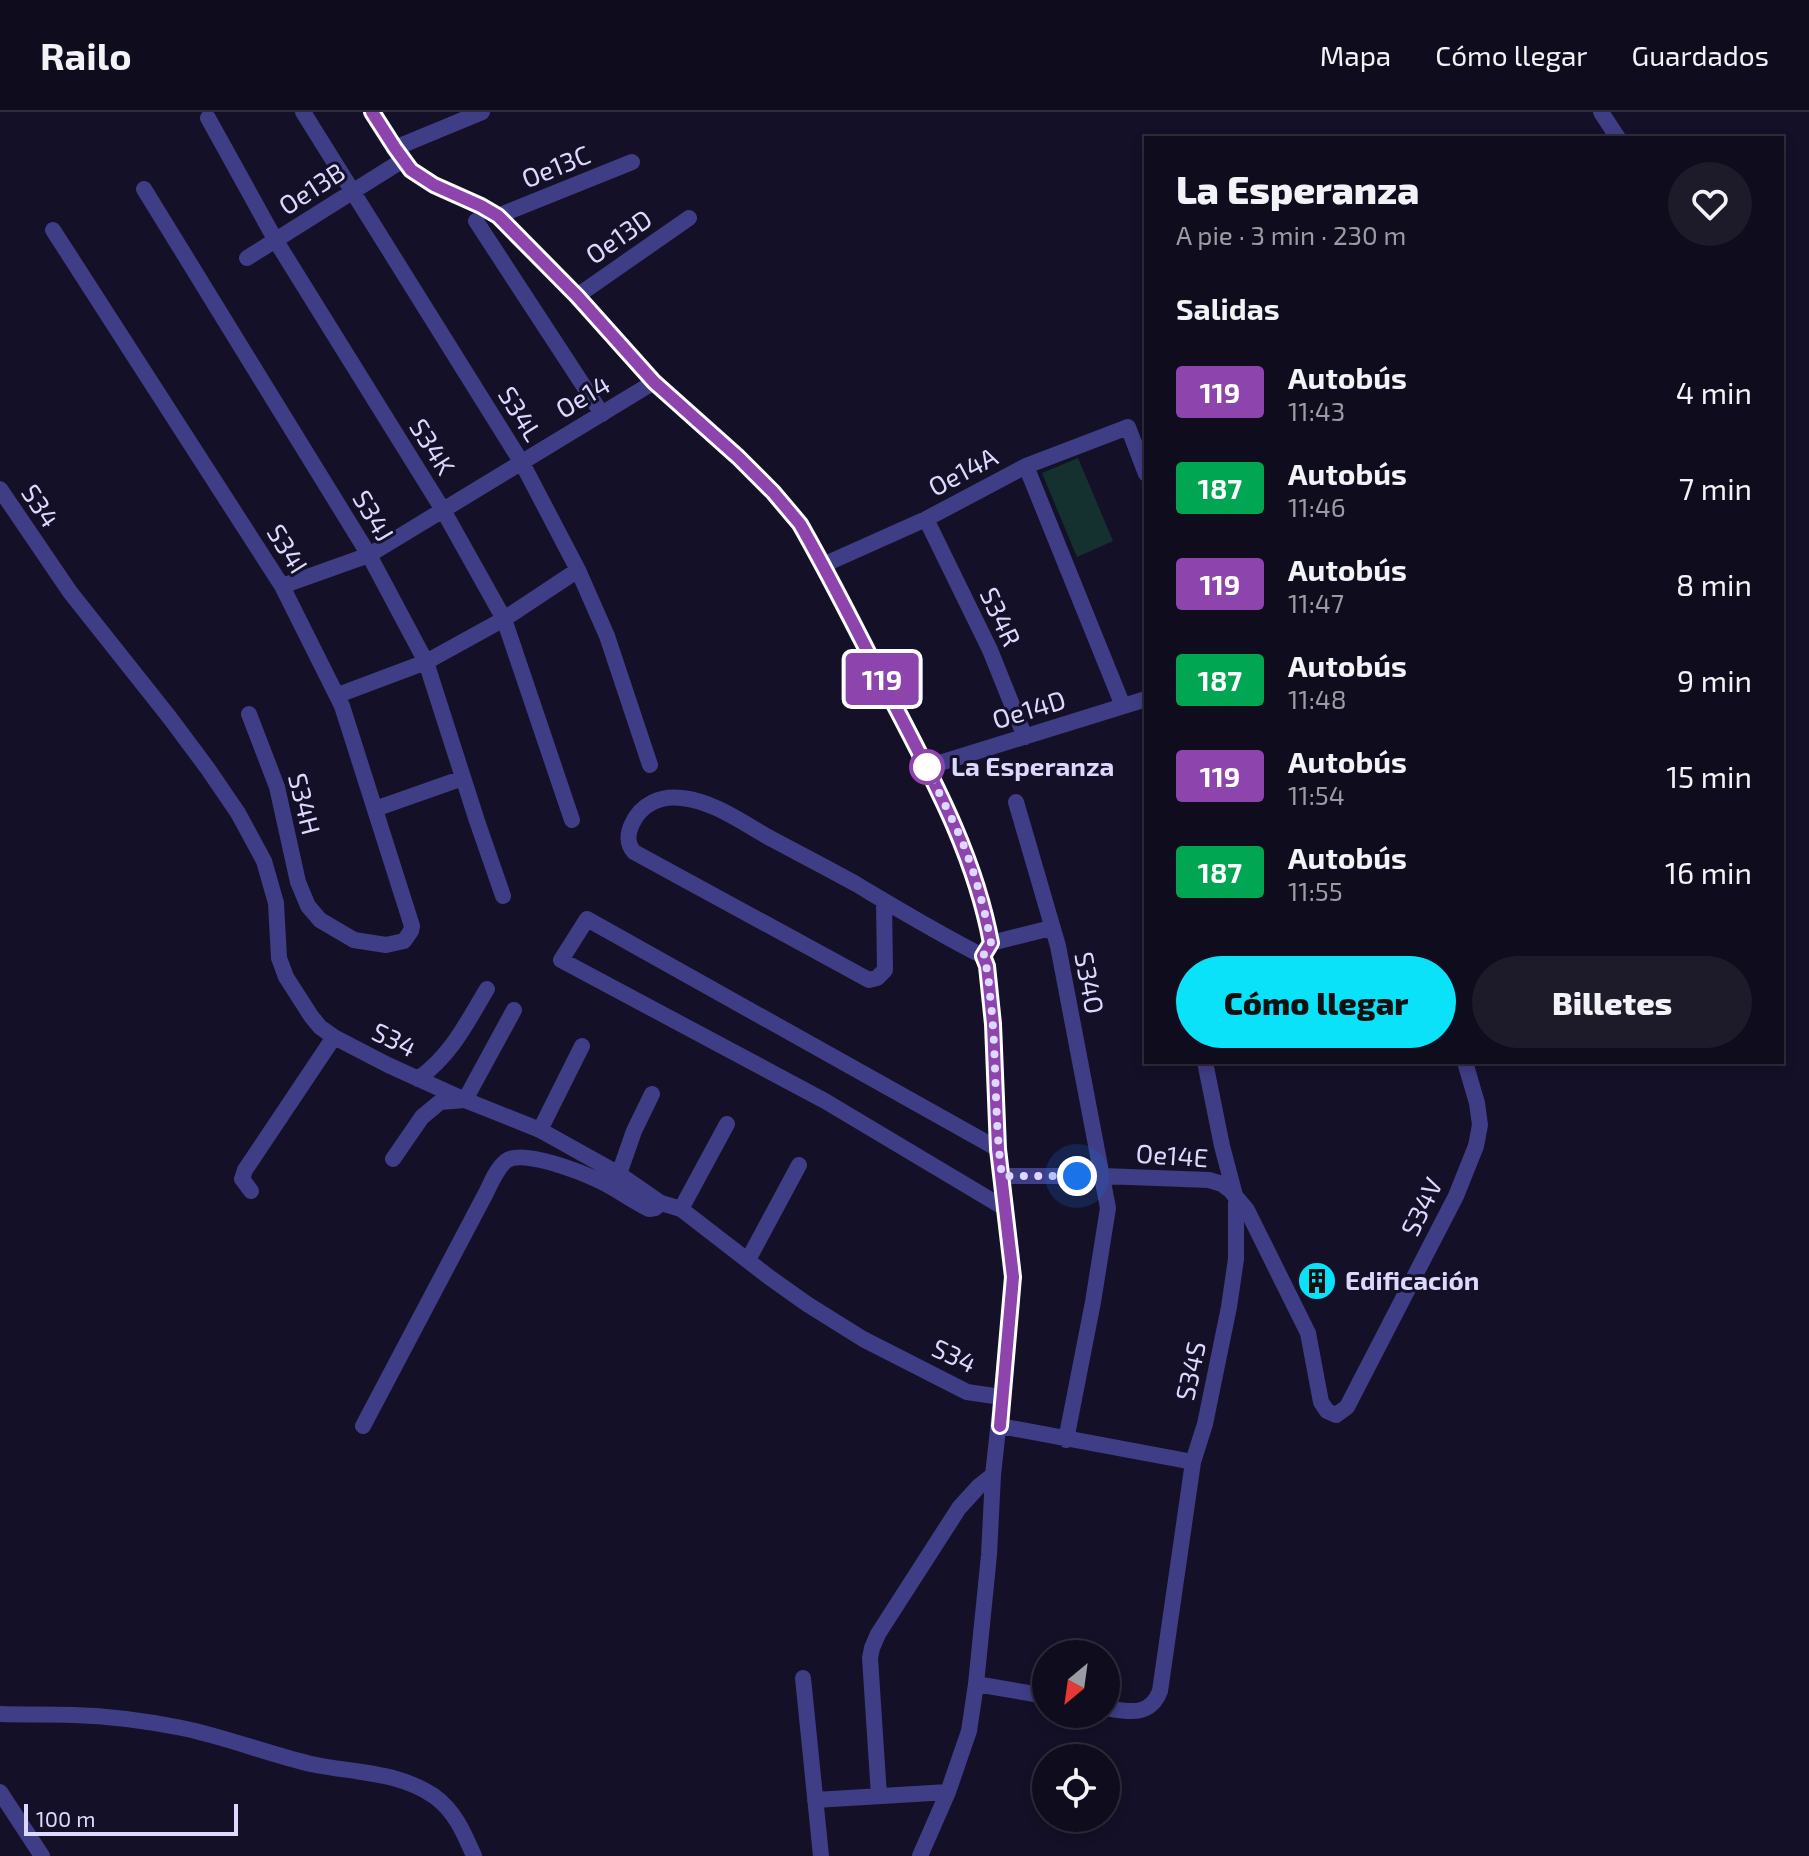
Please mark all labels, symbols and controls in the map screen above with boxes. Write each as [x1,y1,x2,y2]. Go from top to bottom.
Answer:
text: Railo [40,32,132,78]
text: Mapa [1320,38,1391,72]
text: Cómo llegar [1435,38,1588,72]
text: Guardados [1632,38,1769,72]
street label: Oe13C [517,138,594,193]
street label: Oe13B [272,155,350,220]
button: heart [1668,162,1752,246]
text: La Esperanza [1176,166,1419,212]
street label: Oe13D [579,202,657,270]
text: A pie · 3 min · 230 m [1176,219,1406,250]
text: Salidas [1176,290,1280,326]
text: Autobús [1288,359,1407,395]
street label: Oe14 [550,368,615,424]
text: 4 min [1676,374,1752,410]
text: 119 [1200,375,1240,409]
street label: S34L [493,380,550,446]
text: 11:43 [1288,395,1345,426]
street label: S34K [404,412,462,480]
street label: Oe14A [922,440,1002,502]
text: Autobús [1288,455,1407,491]
text: 7 min [1679,470,1752,506]
text: 187 [1198,471,1242,505]
street label: S34 [16,478,67,533]
street label: S34J [347,484,401,546]
text: 11:46 [1288,491,1346,522]
street label: S34I [261,518,315,578]
text: Autobús [1288,551,1407,587]
text: 8 min [1676,566,1752,602]
text: 119 [1200,567,1240,601]
street label: S34R [974,582,1028,651]
text: 11:47 [1288,587,1344,618]
text: Autobús [1288,647,1407,683]
line badge: 119 [836,653,928,705]
text: 119 [862,662,902,696]
text: 9 min [1677,662,1752,698]
text: 187 [1198,663,1242,697]
street label: Oe14D [988,683,1069,734]
text: 11:48 [1288,683,1347,714]
text: Autobús [1288,743,1407,779]
marker: La Esperanza [910,750,944,784]
place label: La Esperanza [951,750,1114,781]
text: 15 min [1666,758,1752,794]
text: 119 [1200,759,1240,793]
street label: S34H [283,770,328,838]
text: 11:54 [1288,779,1345,810]
text: Autobús [1288,839,1407,875]
text: 16 min [1665,854,1752,890]
text: 187 [1198,855,1242,889]
text: 11:55 [1288,875,1343,906]
street label: S34O [1069,949,1112,1016]
button: Cómo llegar [1176,956,1456,1048]
button: Billetes [1472,956,1752,1048]
street label: S34 [368,1015,422,1062]
street label: Oe14E [1135,1137,1209,1172]
your location [1057,1156,1097,1196]
street label: S34V [1393,1172,1448,1240]
building icon: Edificación [1296,1260,1338,1302]
place label: Edificación [1345,1264,1480,1295]
street label: S34 [928,1331,982,1378]
street label: S34S [1168,1338,1211,1403]
north arrow [1032,1640,1120,1728]
map controls [1032,1640,1120,1832]
button: locate [1032,1744,1120,1832]
scale bar [24,1800,238,1836]
text: 100 m [36,1805,95,1831]

